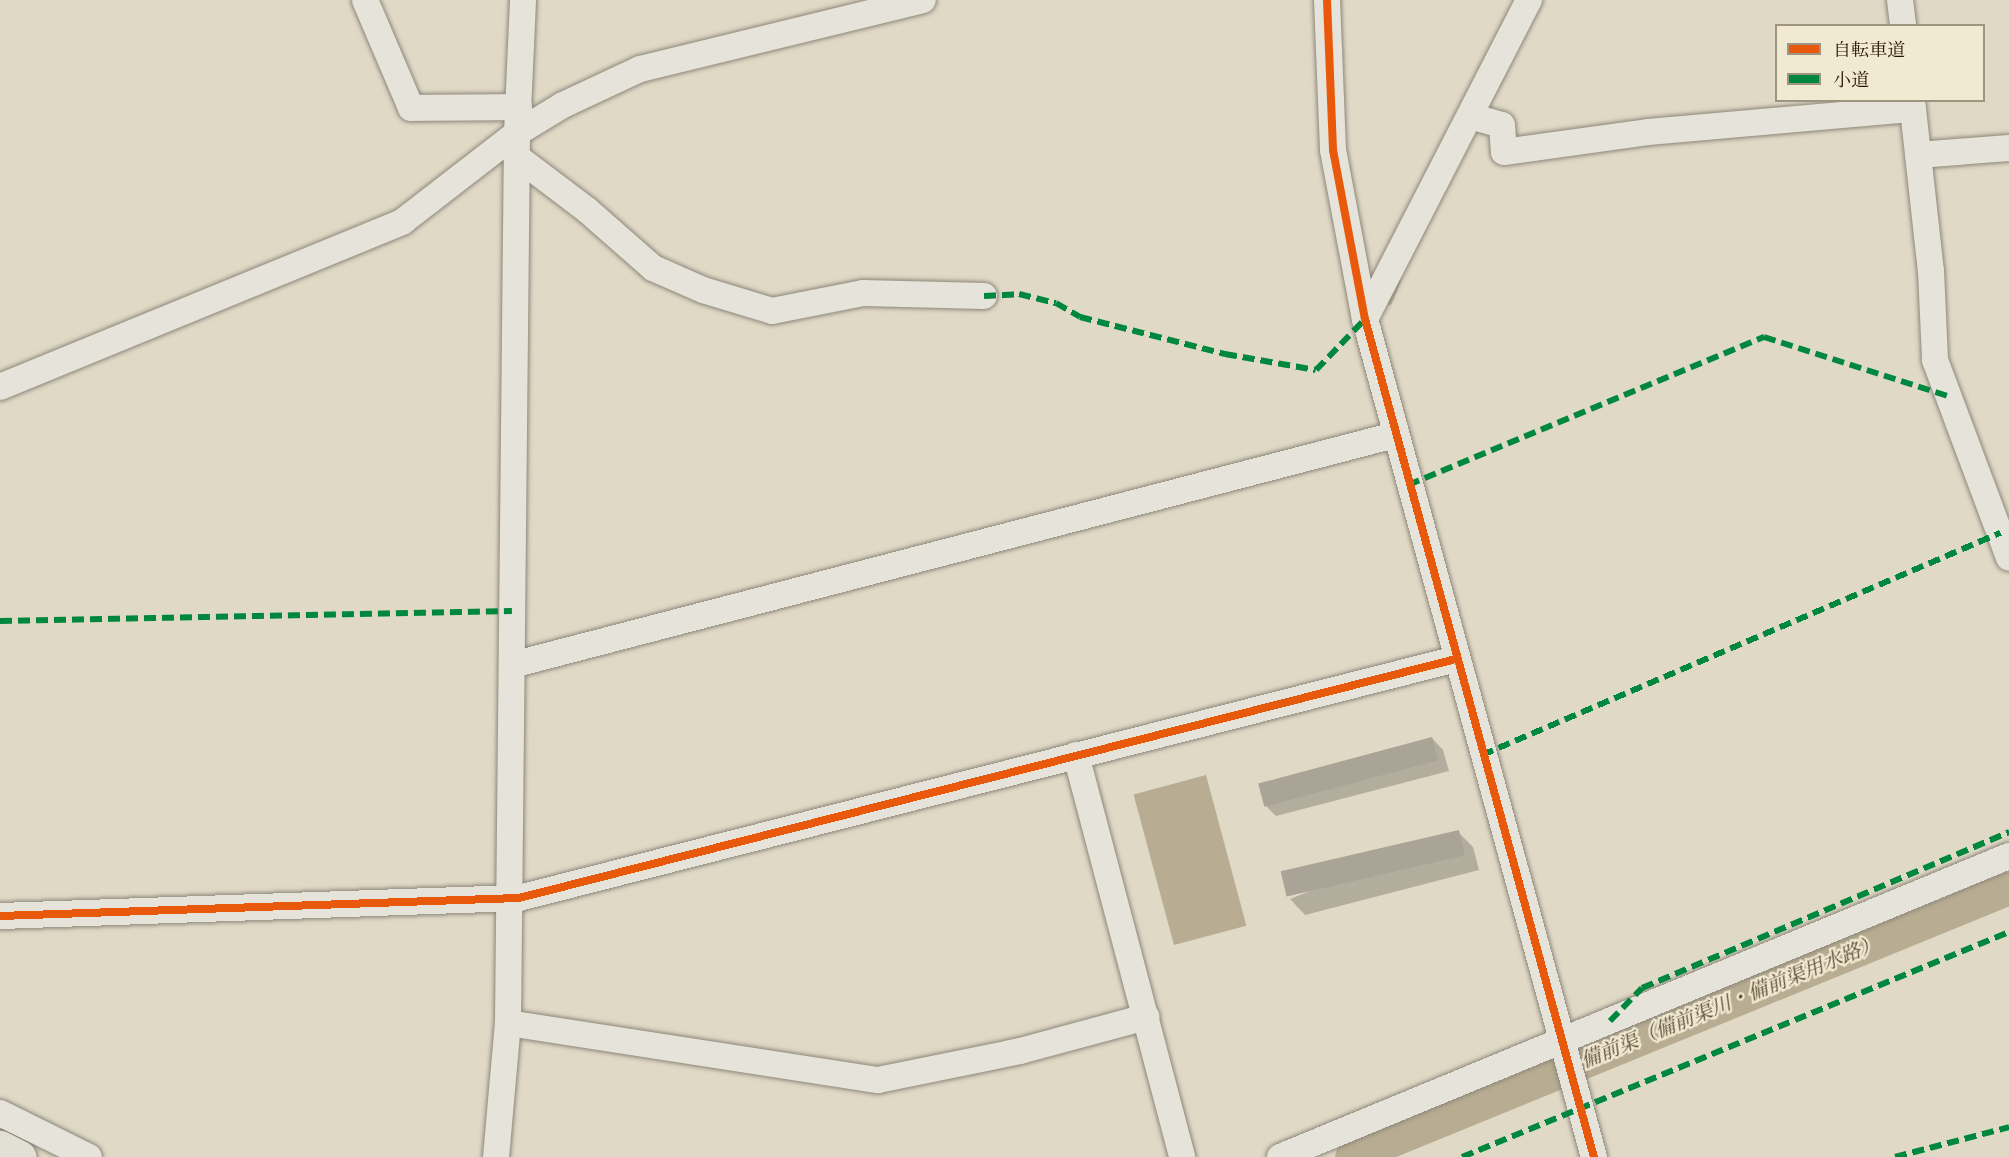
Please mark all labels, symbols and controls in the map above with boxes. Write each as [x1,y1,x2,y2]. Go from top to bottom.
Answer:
legend [1775,24,1985,102]
text: 自転車道 [1833,38,1905,63]
text: 小道 [1833,68,1869,93]
water label: 備前渠（備前渠川・備前渠用水路） [1577,931,1883,1073]

